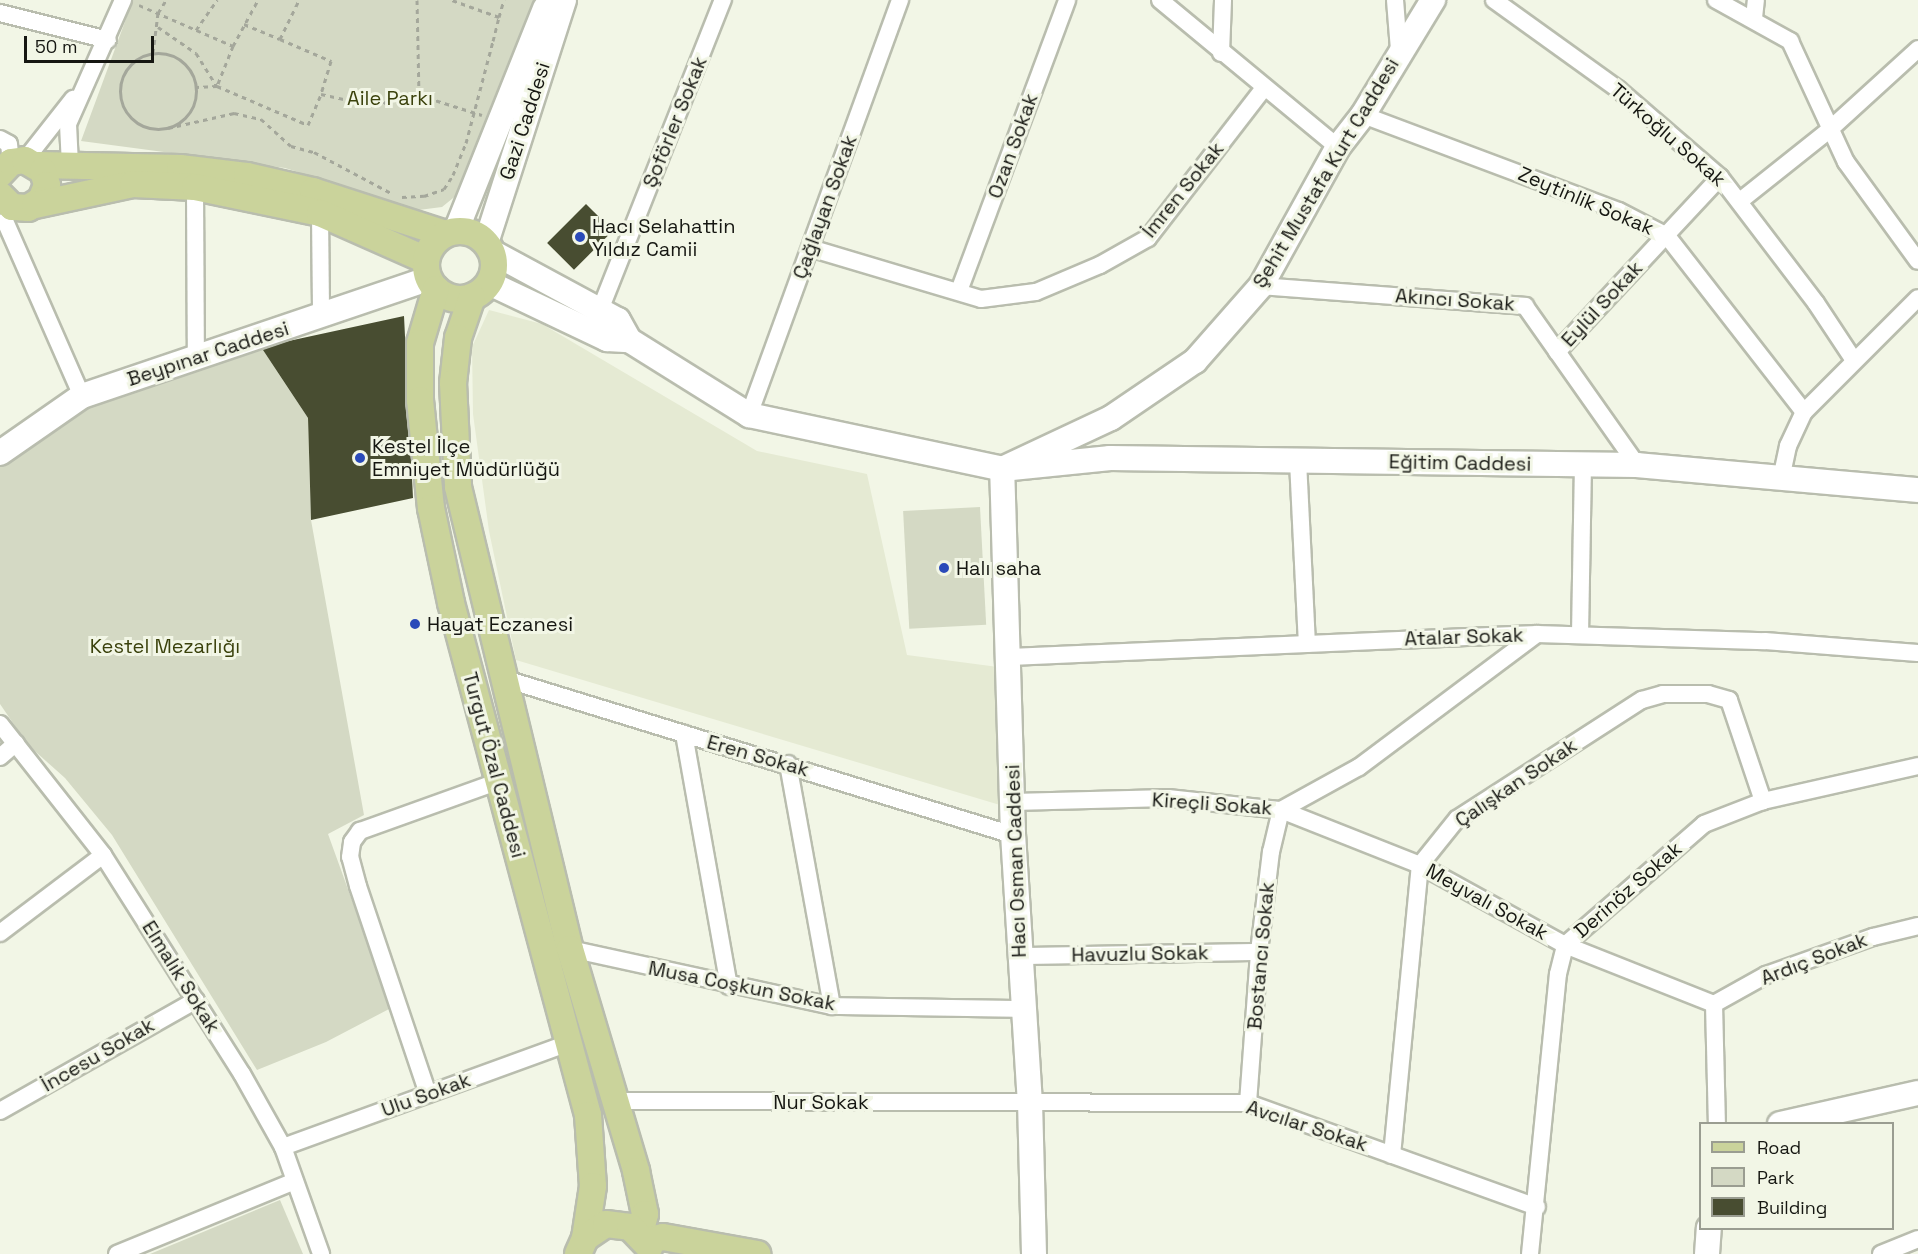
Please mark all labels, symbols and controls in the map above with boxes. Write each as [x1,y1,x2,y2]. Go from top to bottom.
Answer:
scale bar [27,24,158,62]
text: 50 m [35,35,77,58]
street label: Şoförler Sokak [638,53,712,191]
street label: Şehit Mustafa Kurt Caddesi [1248,54,1404,292]
street label: Gazi Caddesi [495,59,555,183]
street label: Türkoğlu Sokak [1605,78,1731,192]
park label: Aile Parkı [347,86,433,110]
street label: Ozan Sokak [983,90,1043,202]
street label: Çağlayan Sokak [788,132,862,282]
street label: İmren Sokak [1137,137,1229,243]
street label: Zeytinlik Sokak [1515,162,1657,240]
place label: Hacı Selahattin Yıldız Camii [592,214,735,261]
marker: Hacı Selahattin Yıldız Camii [573,230,587,244]
street label: Eylül Sokak [1556,256,1648,352]
street label: Akıncı Sokak [1394,284,1516,316]
street label: Beypınar Caddesi [124,317,292,391]
place label: Kestel İlçe Emniyet Müdürlüğü [372,434,560,481]
street label: Eğitim Caddesi [1389,450,1531,476]
marker: Kestel İlçe Emniyet Müdürlüğü [353,451,367,465]
place label: Halı saha [956,556,1041,580]
marker: Halı saha [937,561,951,575]
place label: Hayat Eczanesi [427,612,573,636]
marker: Hayat Eczanesi [408,617,422,631]
street label: Atalar Sokak [1404,623,1524,651]
park label: Kestel Mezarlığı [90,634,240,658]
street label: Turgut Özal Caddesi [458,669,530,861]
street label: Eren Sokak [704,730,812,782]
street label: Çalışkan Sokak [1451,733,1581,833]
street label: Hacı Osman Caddesi [1001,764,1031,958]
street label: Kireçli Sokak [1151,788,1273,820]
street label: Derinöz Sokak [1569,837,1687,943]
street label: Meyvalı Sokak [1422,859,1552,945]
street label: Bostancı Sokak [1243,881,1279,1031]
street label: Elmalık Sokak [137,916,225,1038]
street label: Ardıç Sokak [1757,928,1871,990]
street label: Havuzlu Sokak [1071,941,1209,967]
street label: Musa Coşkun Sokak [646,956,838,1016]
street label: İncesu Sokak [37,1013,159,1097]
street label: Ulu Sokak [378,1068,474,1122]
street label: Nur Sokak [773,1090,869,1114]
street label: Avcılar Sokak [1243,1095,1371,1157]
legend [1699,1122,1894,1230]
text: Road [1757,1136,1801,1159]
text: Park [1757,1166,1794,1189]
text: Building [1757,1196,1827,1219]

